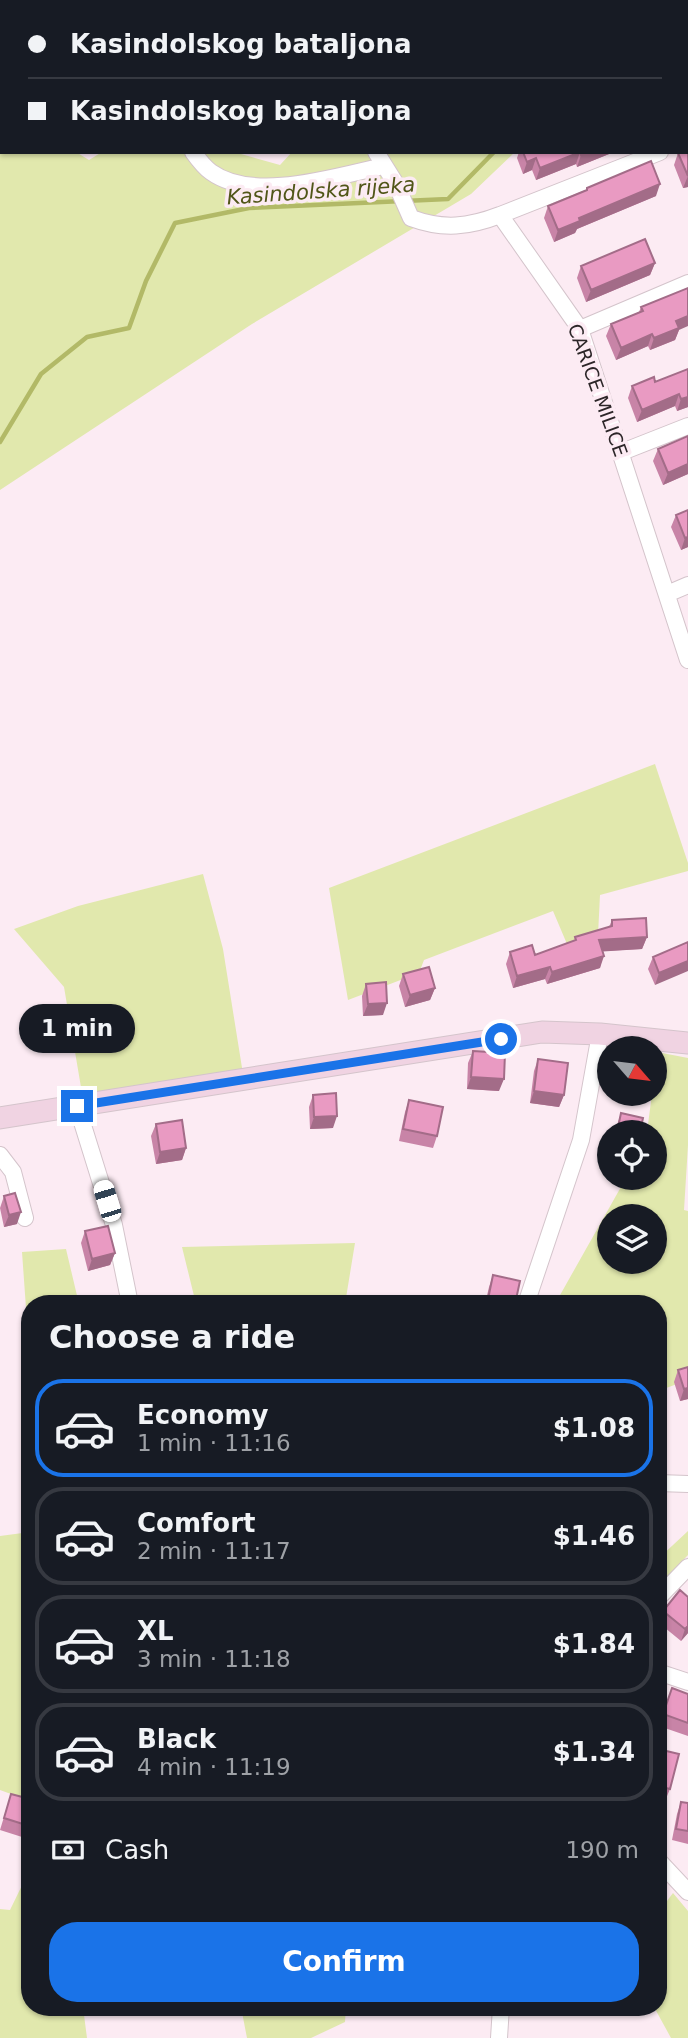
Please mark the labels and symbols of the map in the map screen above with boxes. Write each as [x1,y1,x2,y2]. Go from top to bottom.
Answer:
water label: Kasindolska rijeka [226,172,416,210]
street label: CARICE MILICE [564,321,632,459]
callout: 1 min [19,1004,135,1054]
route start [485,1023,517,1055]
north arrow [597,1036,667,1106]
route end [61,1090,93,1122]
car [91,1178,124,1224]

